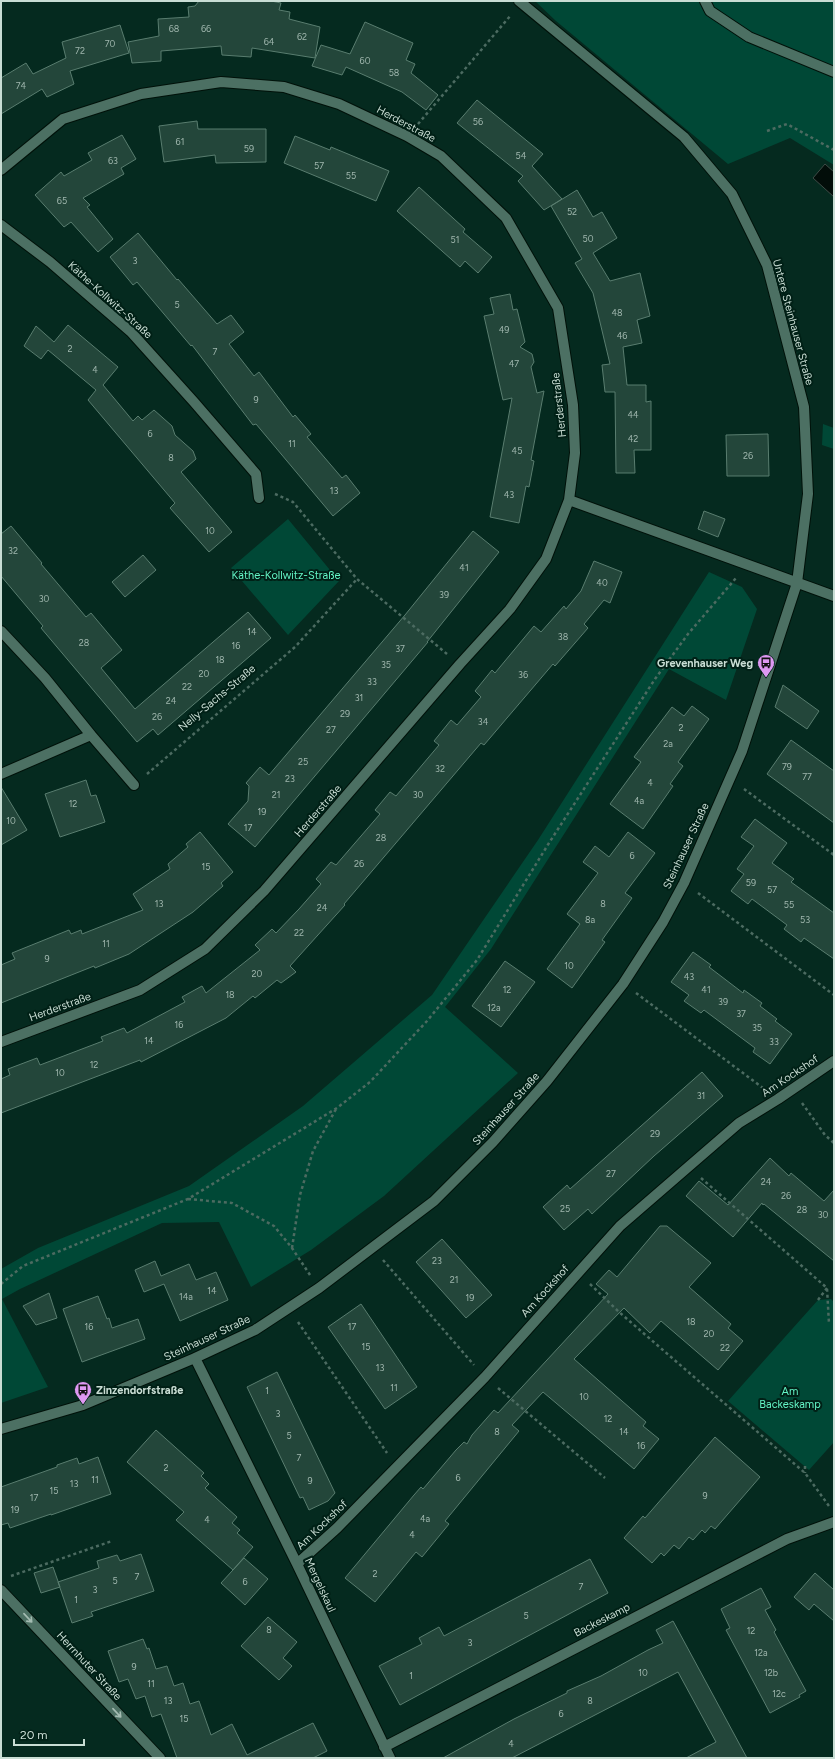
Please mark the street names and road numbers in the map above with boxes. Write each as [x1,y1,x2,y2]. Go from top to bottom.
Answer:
street label: Herderstraße [374,103,438,145]
street label: Untere Steinhauser Straße [770,258,816,386]
street label: Käthe-Kollwitz-Straße [65,259,155,341]
street label: Herderstraße [549,372,569,438]
street label: Nelly-Sachs-Straße [176,662,258,734]
street label: Herderstraße [292,782,344,840]
street label: Steinhauser Straße [660,801,712,891]
street label: Herderstraße [27,990,93,1024]
street label: Am Kockshof [759,1052,822,1100]
street label: Steinhauser Straße [470,1070,542,1148]
street label: Am Kockshof [518,1262,572,1320]
street label: Steinhauser Straße [162,1312,252,1364]
street label: Am Kockshof [294,1497,351,1552]
street label: Mergelskaul [302,1556,338,1614]
street label: Backeskamp [572,1600,633,1640]
street label: Herrnhuter Straße [54,1629,124,1703]

